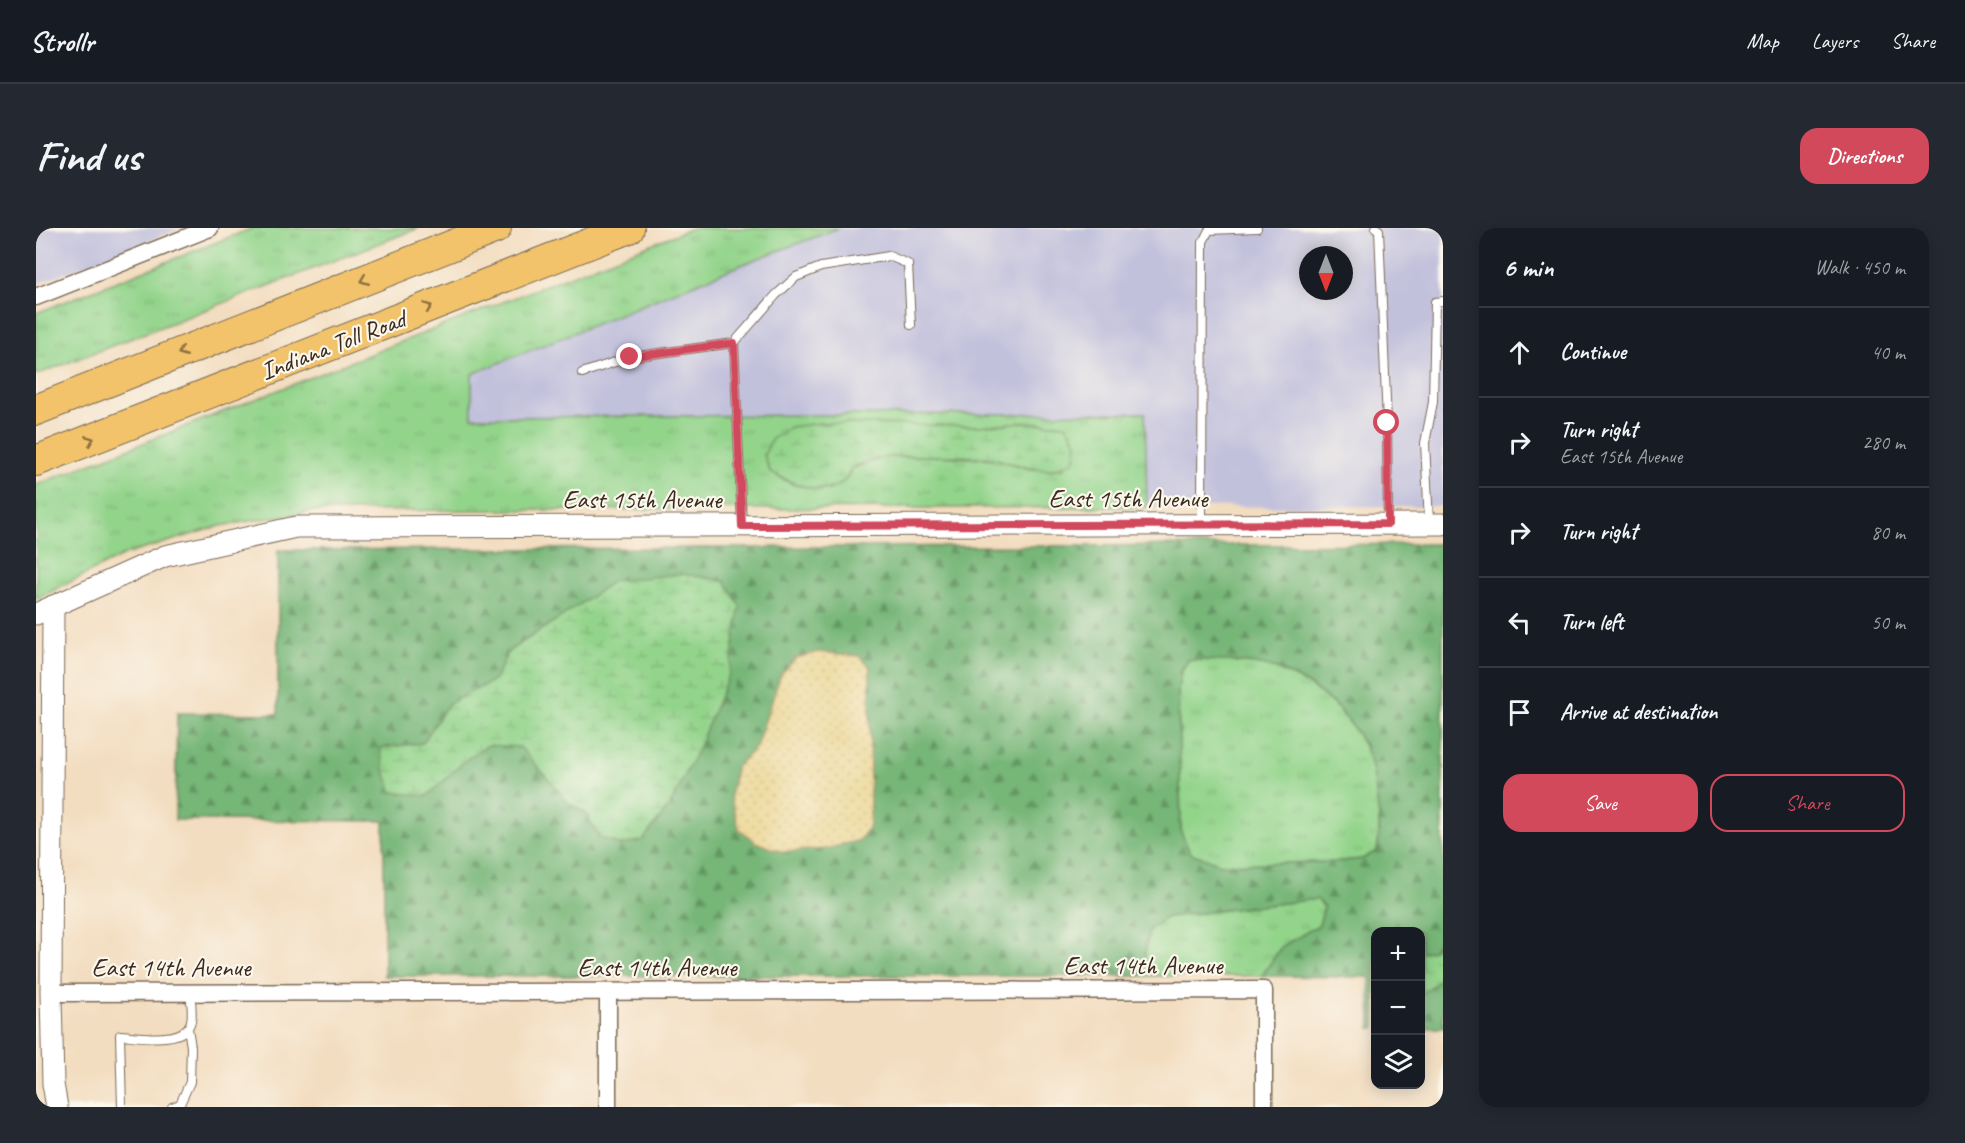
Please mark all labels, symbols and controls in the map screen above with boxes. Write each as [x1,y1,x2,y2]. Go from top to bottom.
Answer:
text: Strollr [30,24,94,59]
text: Map [1746,28,1779,54]
text: Layers [1812,28,1858,54]
text: Share [1891,28,1935,54]
button: Directions [1800,128,1929,184]
text: Find us [36,130,141,183]
north arrow [1299,246,1353,300]
text: 6 min [1503,251,1553,284]
text: Walk · 450 m [1815,255,1905,280]
one-way arrow [359,273,370,285]
street label: Indiana Toll Road [256,301,414,388]
one-way arrow [422,302,433,314]
icon: ahead [1503,336,1536,369]
text: Continue [1560,338,1626,366]
text: 40 m [1871,340,1905,365]
route end [616,343,642,369]
one-way arrow [178,345,189,357]
route start [1373,409,1399,435]
text: Turn right [1560,416,1637,444]
icon: right [1503,426,1536,459]
text: 280 m [1862,430,1905,455]
one-way arrow [84,435,95,447]
text: East 15th Avenue [1560,444,1682,469]
street label: East 15th Avenue [1049,482,1209,515]
street label: East 15th Avenue [563,483,723,516]
icon: right [1503,516,1536,549]
text: Turn right [1560,518,1637,546]
text: 80 m [1871,520,1905,545]
icon: left [1503,606,1536,639]
text: Turn left [1560,608,1624,636]
text: 50 m [1871,610,1905,635]
icon: arrive [1503,696,1536,729]
text: Arrive at destination [1560,698,1717,726]
button: Save [1503,774,1698,832]
button: Share [1710,774,1905,832]
map controls [1371,927,1425,1089]
button: + [1371,927,1425,981]
street label: East 14th Avenue [1064,949,1224,982]
street label: East 14th Avenue [92,951,252,984]
street label: East 14th Avenue [578,951,738,984]
button: − [1371,981,1425,1035]
button: layers [1371,1035,1425,1089]

